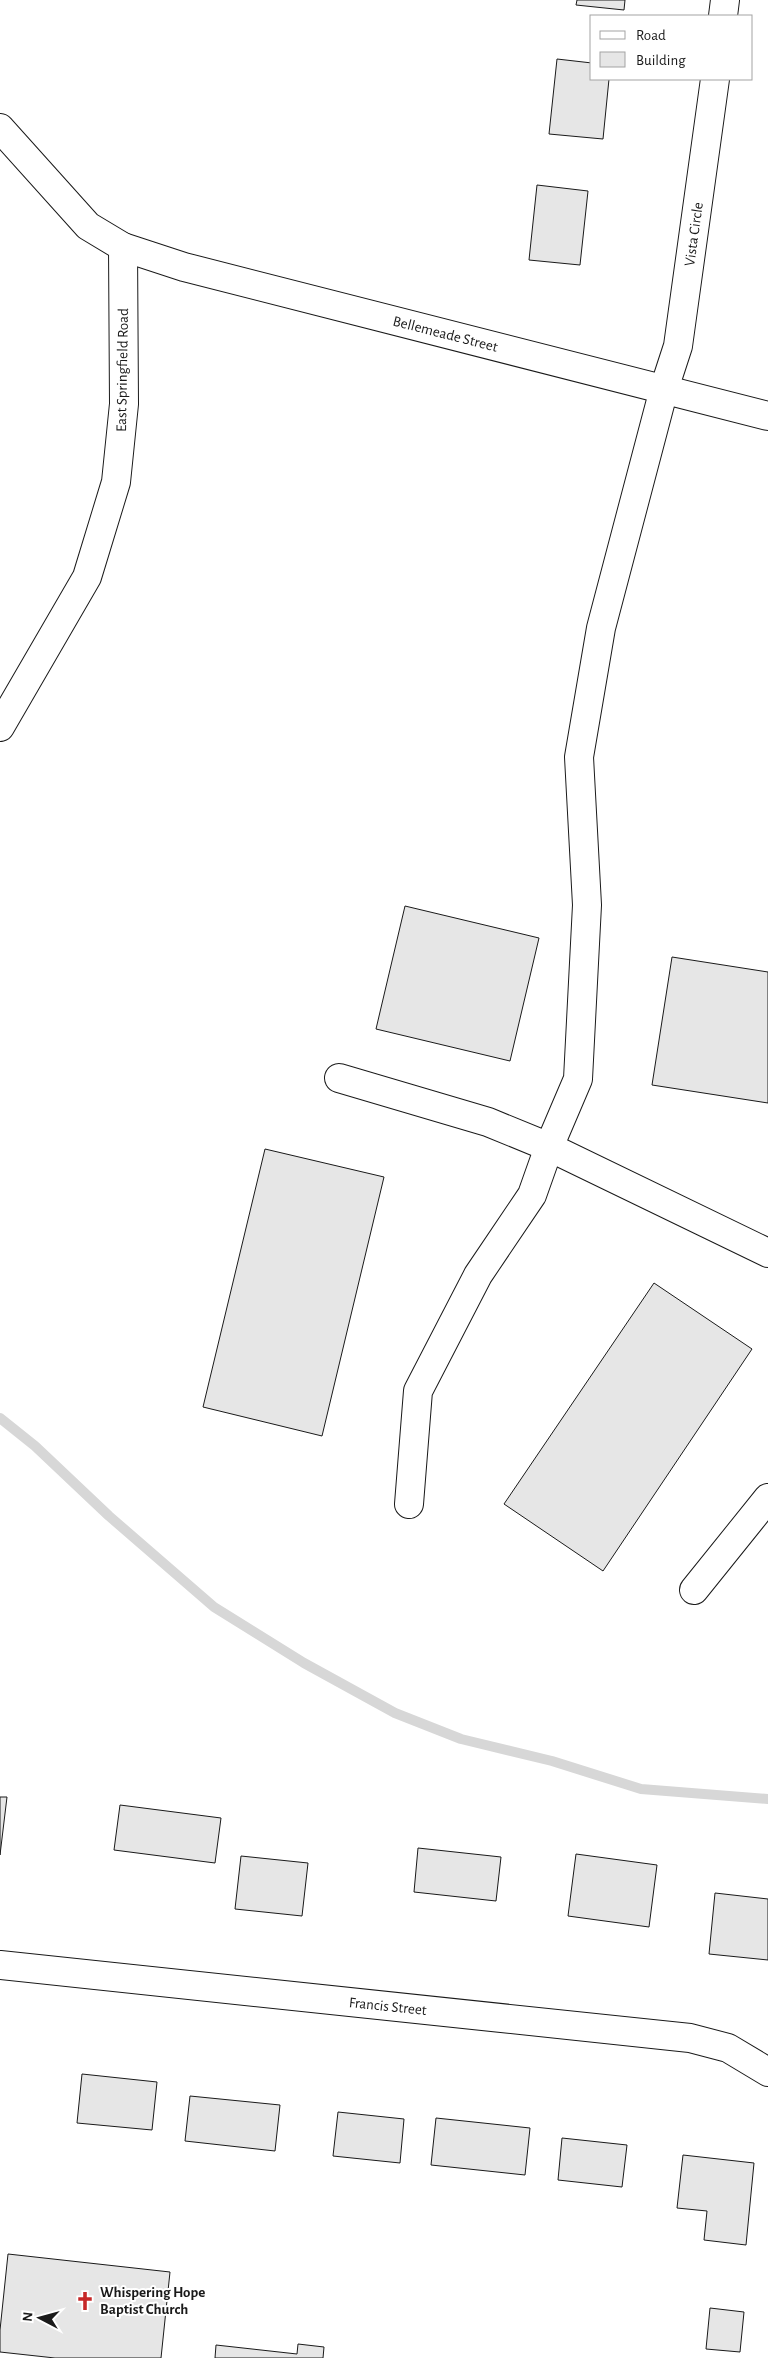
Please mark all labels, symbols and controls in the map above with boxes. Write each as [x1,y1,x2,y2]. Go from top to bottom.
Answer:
legend [590,15,753,80]
text: Road [636,28,666,43]
text: Building [636,53,686,68]
street label: Vista Circle [682,201,706,267]
street label: East Springfield Road [114,308,131,432]
street label: Bellemeade Street [391,314,499,355]
street label: Francis Street [348,1995,428,2018]
place label: Whispering Hope Baptist Church [100,2285,205,2317]
church icon: Whispering Hope Baptist Church [74,2290,96,2312]
north arrow [15,2293,65,2343]
text: N [21,2311,36,2322]

